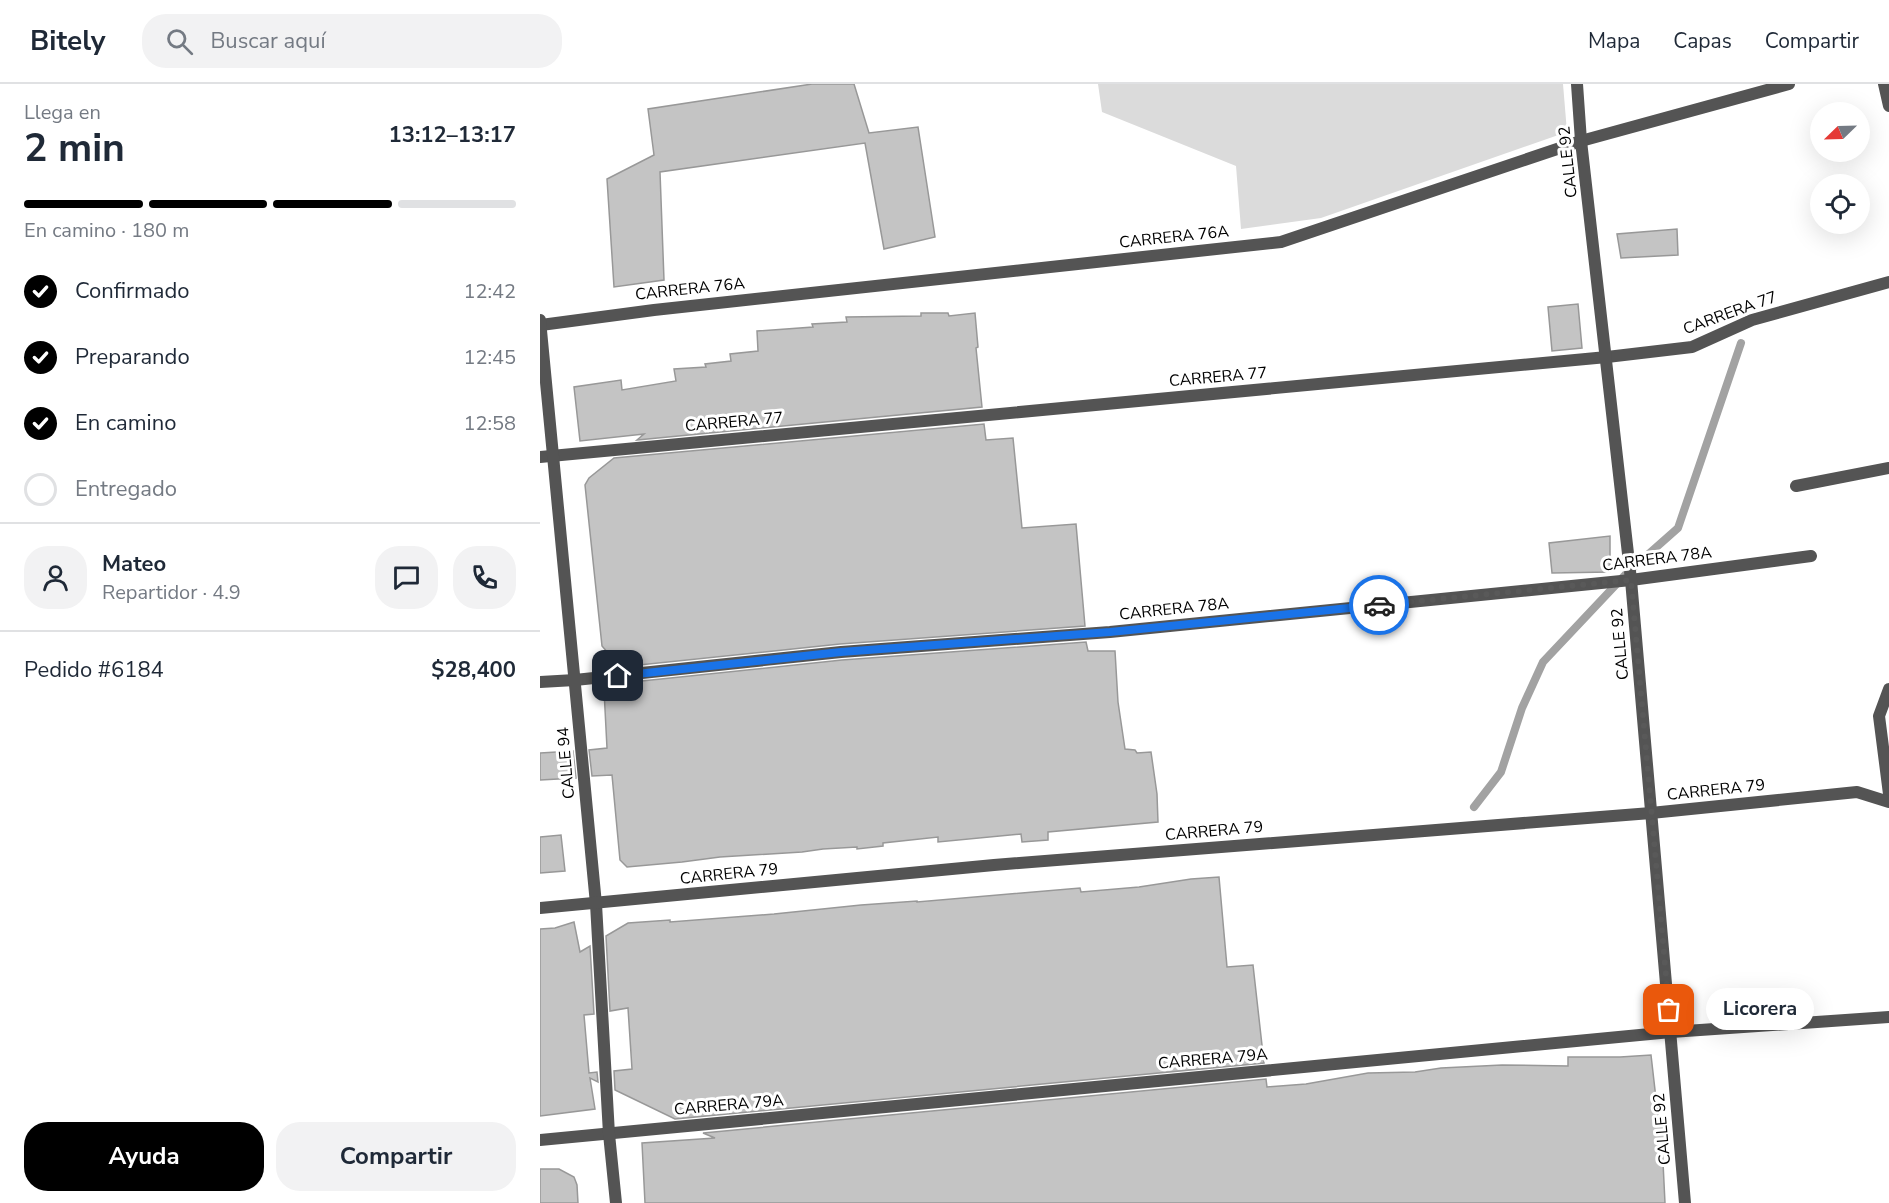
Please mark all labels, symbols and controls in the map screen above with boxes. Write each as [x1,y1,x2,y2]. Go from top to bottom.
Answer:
search box [142,14,562,68]
text: Bitely [30,22,106,60]
icon: search [163,25,196,58]
text: Buscar aquí [211,26,326,56]
text: Mapa [1588,27,1640,55]
text: Capas [1673,27,1732,55]
text: Compartir [1765,27,1859,55]
text: Llega en [24,99,101,126]
north arrow [1810,102,1870,162]
map controls [1810,102,1870,234]
text: 13:12–13:17 [388,120,516,150]
text: 2 min [24,122,125,175]
street label: CALLE 92 [1553,125,1583,199]
button: locate [1810,174,1870,234]
text: En camino · 180 m [24,217,189,244]
street label: CARRERA 76A [1118,220,1230,254]
street label: CARRERA 76A [634,272,746,306]
icon: check [24,275,57,308]
text: Confirmado [75,276,190,306]
text: 12:42 [463,278,516,305]
street label: CARRERA 77 [1680,286,1780,340]
icon: check [24,341,57,374]
text: Preparando [75,342,190,372]
text: 12:45 [463,344,516,371]
street label: CARRERA 77 [1168,362,1268,392]
icon: check [24,407,57,440]
street label: CARRERA 77 [684,407,784,437]
text: En camino [75,408,176,438]
text: 12:58 [463,410,516,437]
text: Entregado [75,474,177,504]
street label: CARRERA 78A [1601,541,1713,577]
button: person [24,546,87,609]
button: chat [375,546,438,609]
button: phone [453,546,516,609]
text: Mateo [102,549,166,579]
courier [1349,575,1409,635]
text: Repartidor · 4.9 [102,579,241,606]
icon: car [1363,589,1396,622]
street label: CARRERA 78A [1118,592,1230,626]
street label: CALLE 92 [1606,607,1634,681]
pin [592,650,643,701]
text: Pedido #6184 [24,655,164,685]
text: $28,400 [431,655,516,685]
icon: home [601,659,634,692]
street label: CALLE 94 [552,726,580,800]
street label: CARRERA 79 [1666,774,1766,806]
street label: CARRERA 79 [1164,816,1264,846]
street label: CARRERA 79 [679,858,779,890]
pin [1643,984,1694,1035]
callout: Licorera [1705,989,1813,1031]
icon: bag [1652,993,1685,1026]
text: Licorera [1723,995,1797,1022]
street label: CARRERA 79A [1157,1043,1269,1075]
street label: CARRERA 79A [673,1089,785,1121]
street label: CALLE 92 [1648,1092,1676,1166]
button: Ayuda [24,1122,264,1191]
button: Compartir [276,1122,516,1191]

